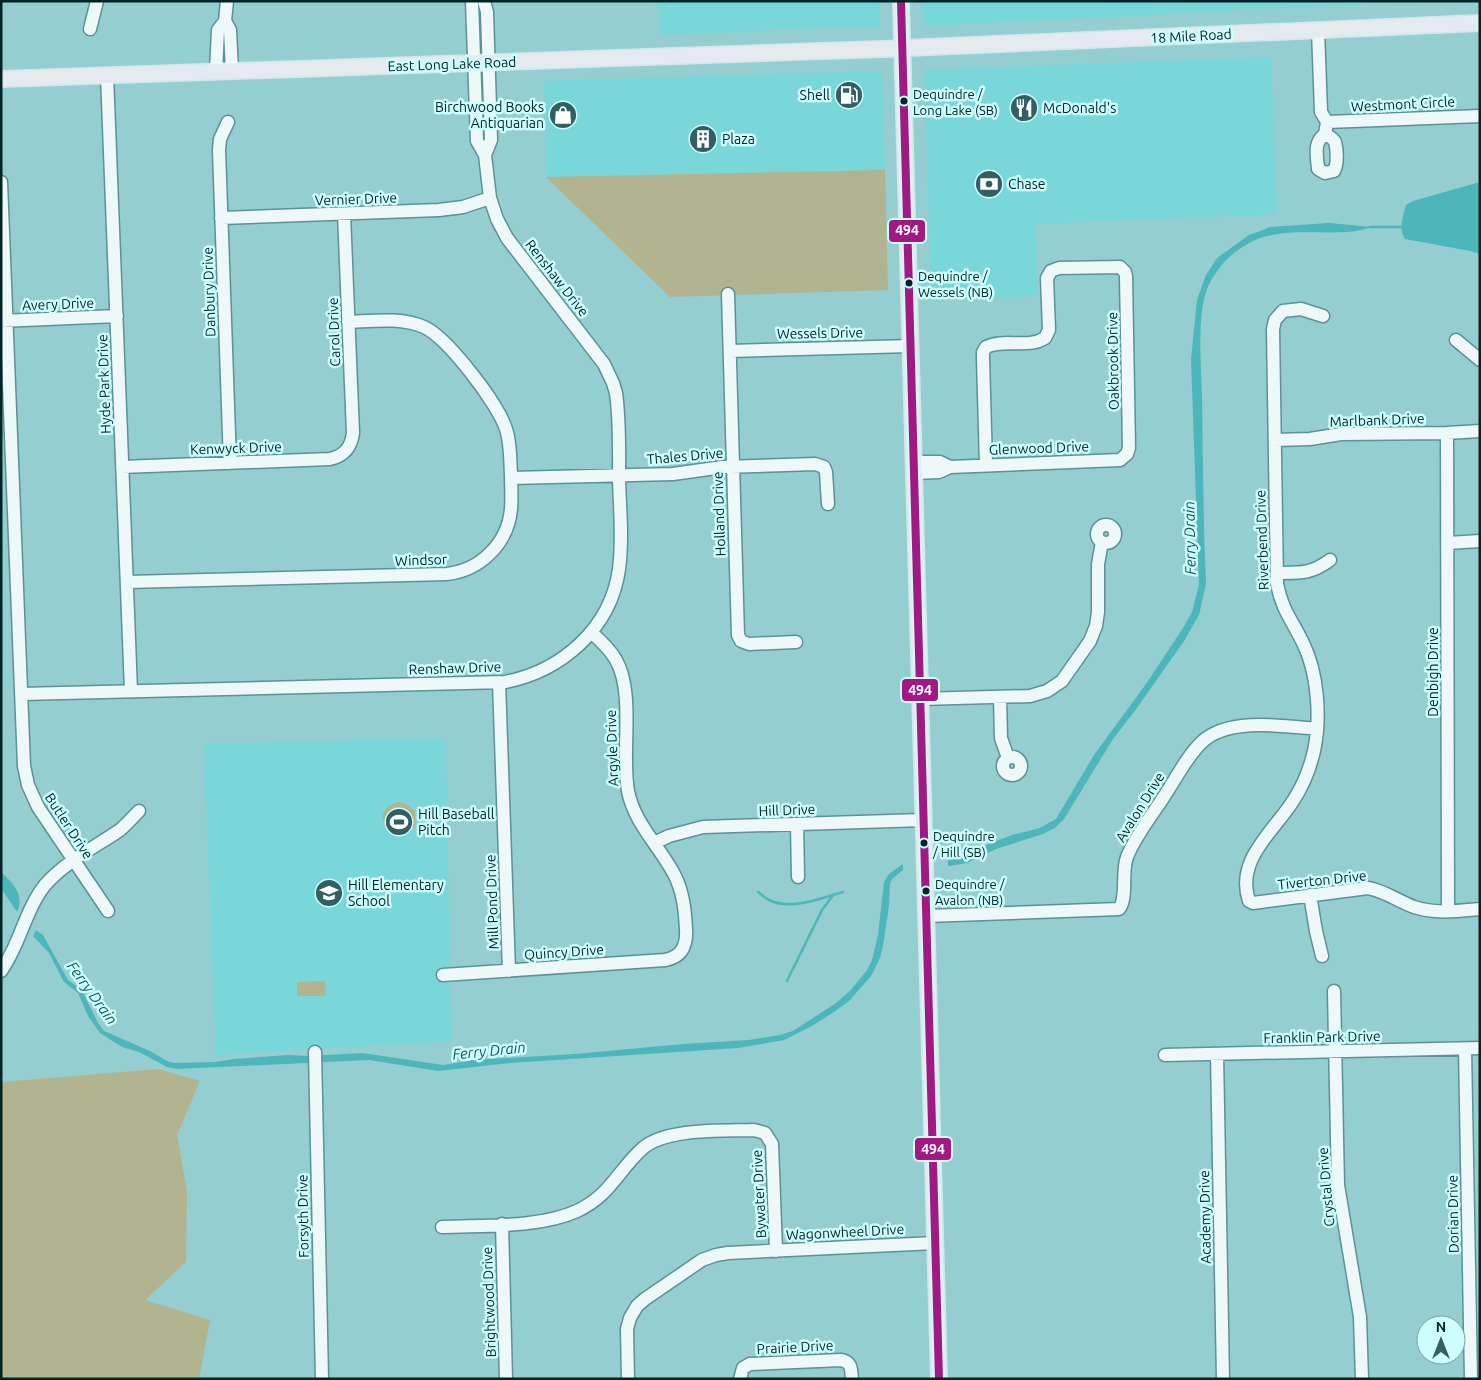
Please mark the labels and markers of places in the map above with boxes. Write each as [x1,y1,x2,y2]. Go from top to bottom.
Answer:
fuel station icon: Shell [834,80,864,110]
place label: Shell [800,87,830,103]
place label: Dequindre / Long Lake (SB) [913,87,998,118]
restaurant icon: McDonald's [1009,93,1039,123]
marker: Dequindre / Long Lake (SB) [899,96,909,106]
place label: Birchwood Books Antiquarian [435,99,544,131]
shop icon: Birchwood Books Antiquarian [548,100,578,130]
place label: McDonald's [1043,100,1116,116]
building icon: Plaza [688,124,718,154]
place label: Plaza [722,131,755,147]
bank icon: Chase [974,169,1004,199]
place label: Chase [1008,176,1046,192]
place label: Dequindre / Wessels (NB) [918,269,993,300]
marker: Dequindre / Wessels (NB) [904,278,914,288]
place label: Hill Baseball Pitch [418,806,495,838]
sports icon: Hill Baseball Pitch [384,807,414,837]
place label: Dequindre / Hill (SB) [932,829,995,860]
marker: Dequindre / Hill (SB) [919,838,929,848]
place label: Hill Elementary School [348,877,444,909]
place label: Dequindre / Avalon (NB) [935,877,1006,908]
school or university icon: Hill Elementary School [314,878,344,908]
marker: Dequindre / Avalon (NB) [921,886,931,896]

